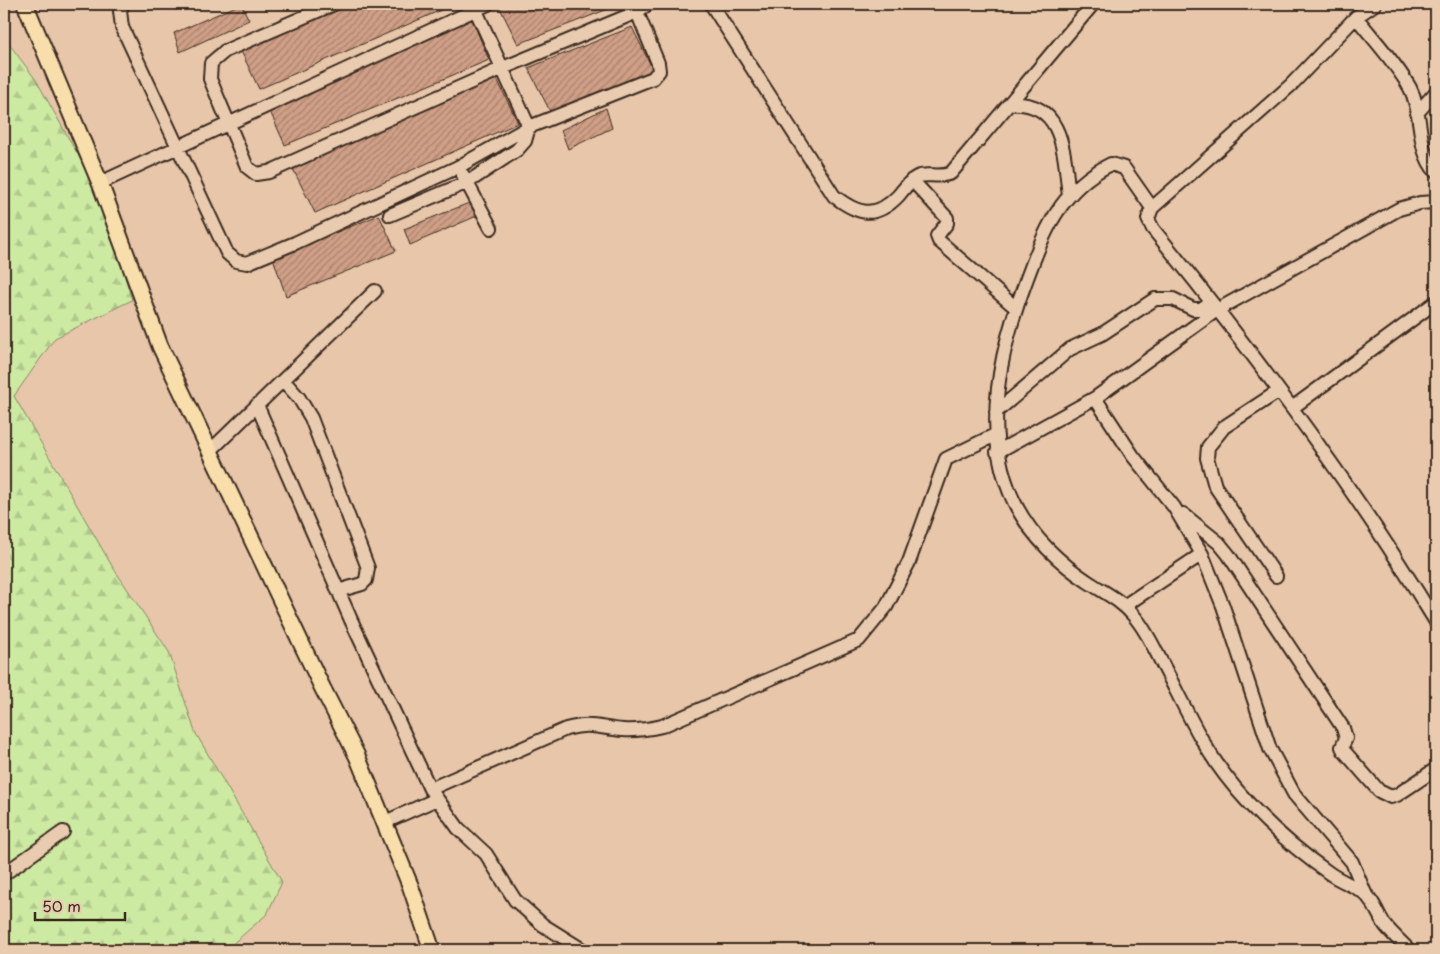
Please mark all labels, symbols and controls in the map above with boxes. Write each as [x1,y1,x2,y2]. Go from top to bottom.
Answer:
scale bar [35,889,125,921]
text: 50 m [42,894,81,917]

